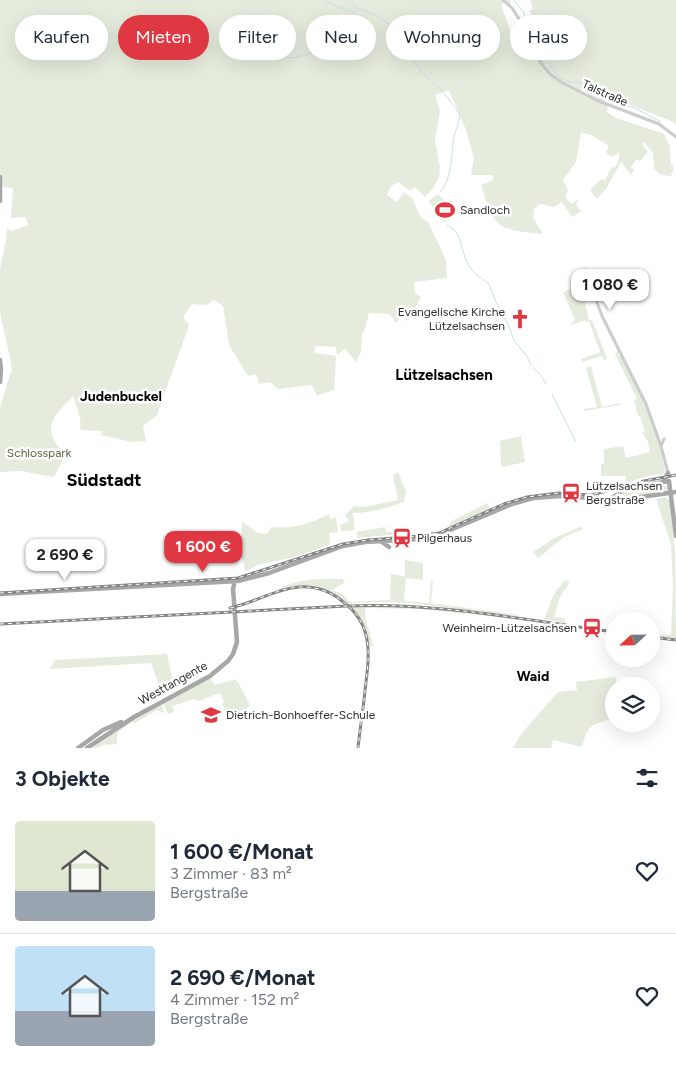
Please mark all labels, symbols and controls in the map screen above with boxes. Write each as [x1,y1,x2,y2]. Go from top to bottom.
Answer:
chip: Kaufen [15,15,108,60]
chip: Mieten [118,15,209,60]
chip: Filter [219,15,296,60]
chip: Neu [306,15,376,60]
chip: Wohnung [386,15,500,60]
chip: Haus [510,15,587,60]
street label: Talstraße [580,77,630,109]
sports icon: Sandloch [434,199,456,221]
place label: Sandloch [460,203,510,217]
pin: 1 080 € [564,268,656,311]
text: 1 080 € [582,275,638,294]
place label: Evangelische Kirche Lützelsachsen [398,305,505,333]
church icon: Evangelische Kirche Lützelsachsen [509,308,531,330]
district label: Lützelsachsen [395,366,493,384]
district label: Judenbuckel [80,388,162,405]
park label: Schlosspark [7,446,71,460]
district label: Südstadt [67,469,141,491]
place label: Lützelsachsen Bergstraße [586,479,663,507]
station icon: Lützelsachsen Bergstraße [560,482,582,504]
station icon: Pilgerhaus [391,527,413,549]
pin: 1 600 € [157,530,249,573]
place label: Pilgerhaus [417,531,473,545]
text: 1 600 € [175,537,231,556]
pin: 2 690 € [19,538,111,581]
text: 2 690 € [37,545,93,564]
north arrow [605,612,660,668]
map controls [605,612,660,732]
station icon: Weinheim-Lützelsachsen [581,617,603,639]
place label: Weinheim-Lützelsachsen [442,621,577,635]
street label: Westtangente [136,658,210,708]
district label: Waid [517,668,549,685]
button: layers [605,677,660,732]
school or university icon: Dietrich-Bonhoeffer-Schule [200,704,222,726]
place label: Dietrich-Bonhoeffer-Schule [226,708,376,722]
icon: filters [633,764,661,792]
text: 3 Objekte [15,766,110,791]
text: 1 600 €/Monat [170,839,314,864]
icon: home [55,841,115,901]
icon: heart [633,857,661,885]
text: 3 Zimmer · 83 m² [170,864,292,883]
text: Bergstraße [170,883,248,902]
text: 2 690 €/Monat [170,965,316,990]
icon: home [55,966,115,1026]
icon: heart [633,982,661,1010]
text: 4 Zimmer · 152 m² [170,990,299,1009]
text: Bergstraße [170,1009,248,1028]

